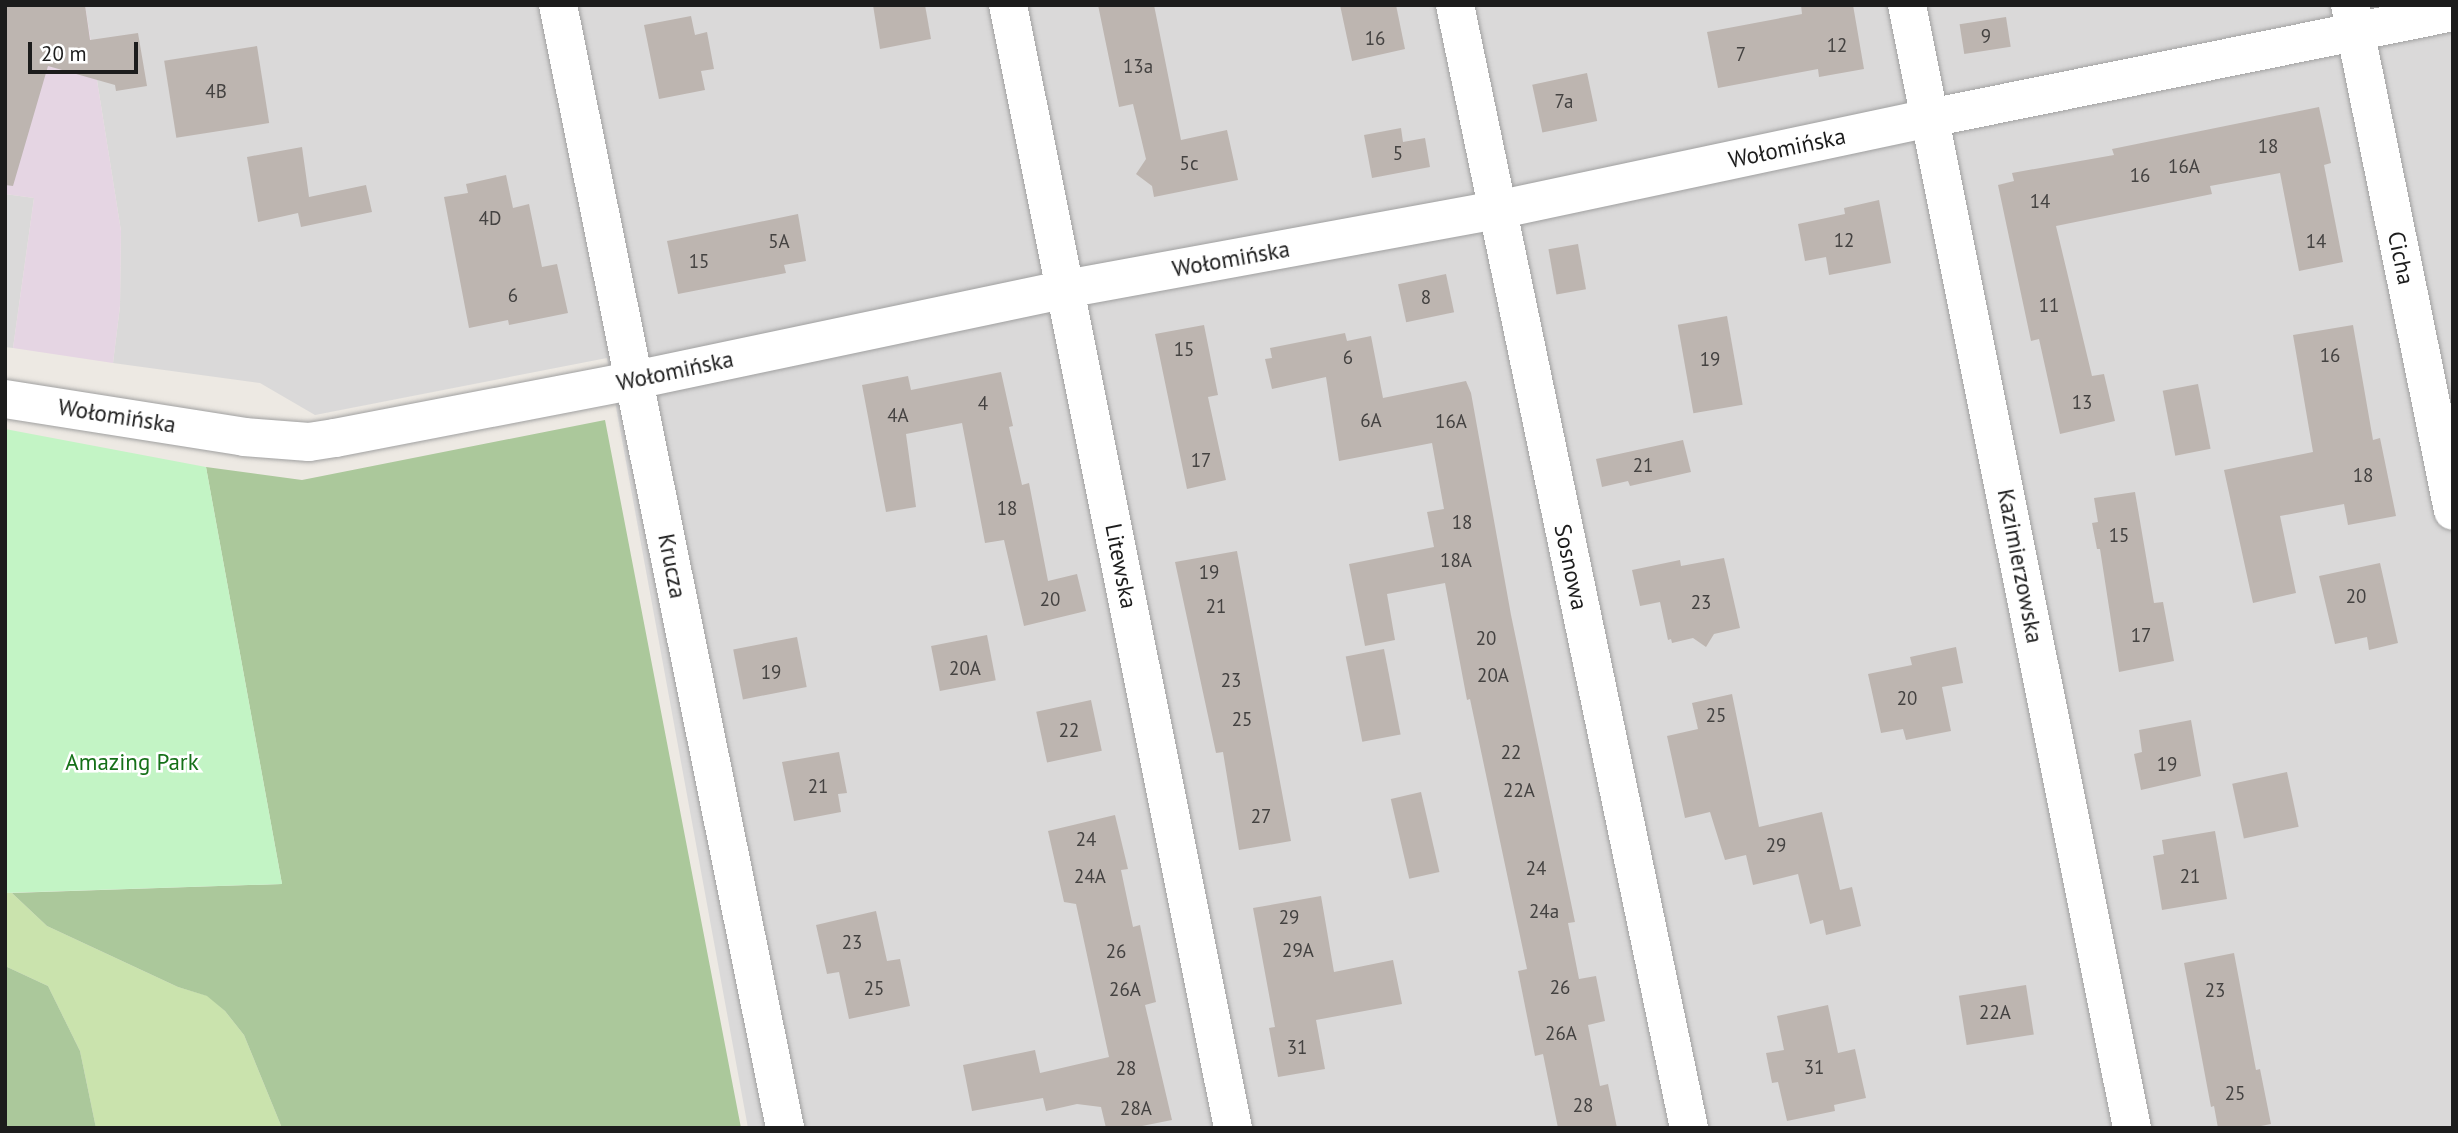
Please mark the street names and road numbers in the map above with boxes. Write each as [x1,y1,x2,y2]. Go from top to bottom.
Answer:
street label: Wołomińska [1726,122,1848,174]
street label: Cicha [2382,229,2420,287]
street label: Wołomińska [1170,235,1292,283]
street label: Wołomińska [614,345,736,397]
street label: Wołomińska [56,393,178,439]
street label: Kazimierzowska [1992,487,2048,645]
street label: Litewska [1099,521,1143,611]
street label: Sosnowa [1548,521,1594,613]
street label: Krucza [652,531,692,601]

